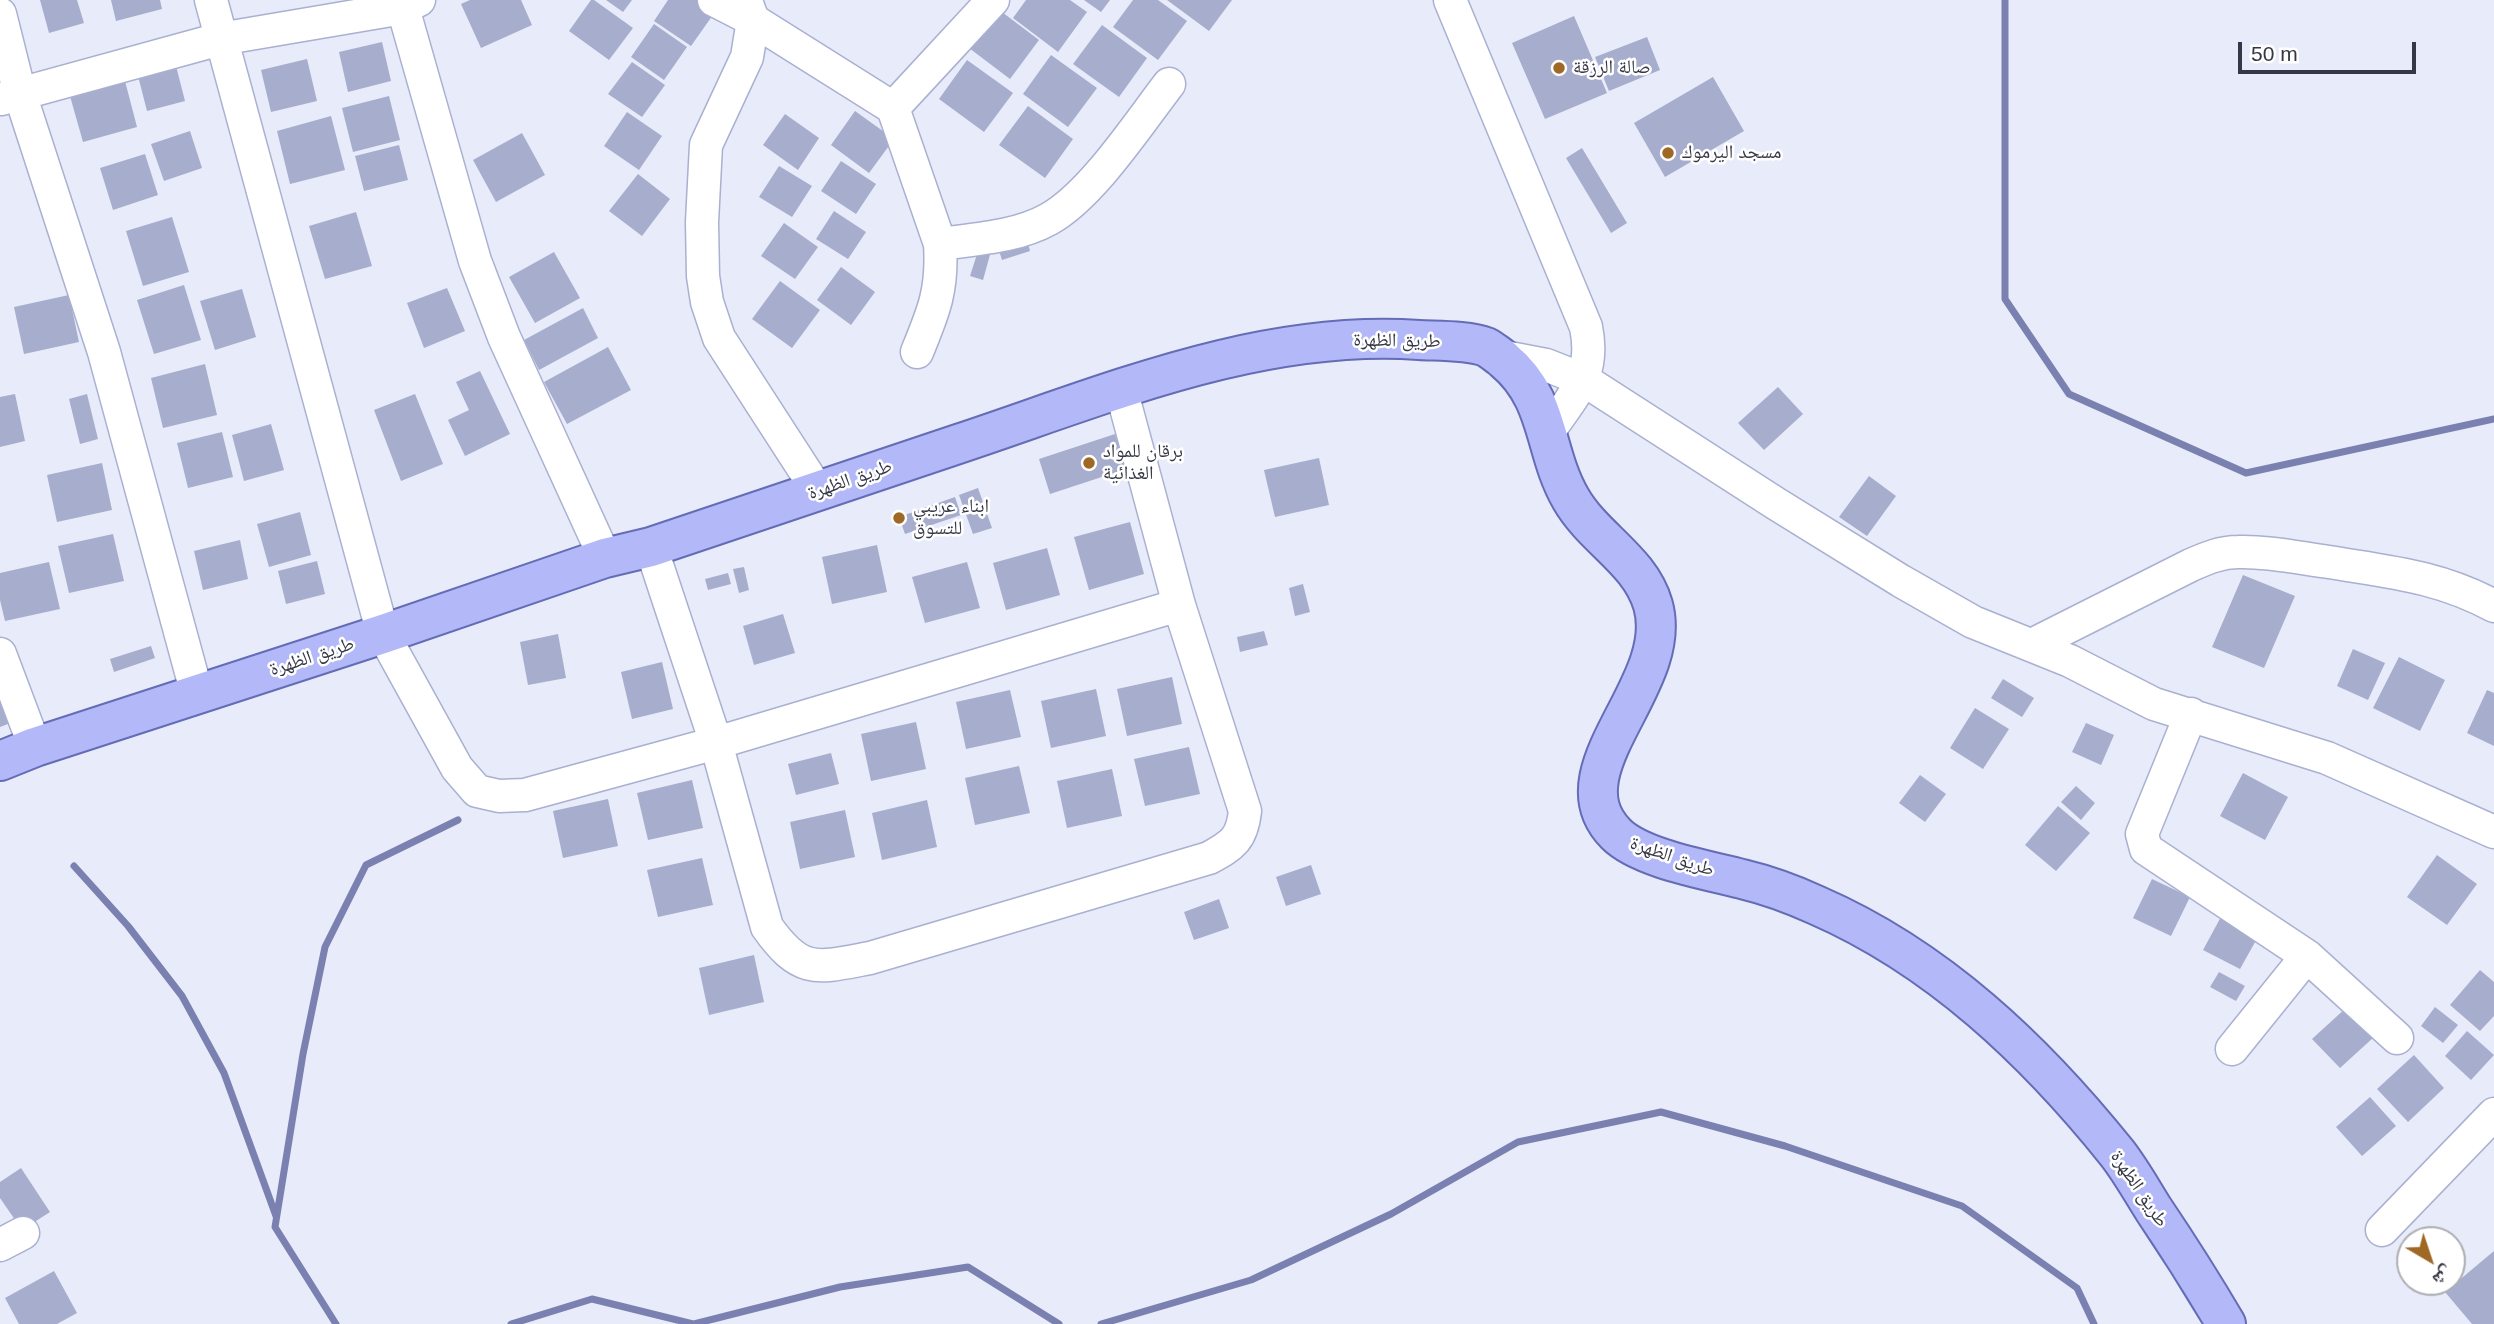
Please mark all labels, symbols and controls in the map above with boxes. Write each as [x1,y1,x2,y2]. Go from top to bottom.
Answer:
scale bar [2242,28,2420,72]
text: 50 m [2251,42,2298,65]
place label: صالة الرزقة [1573,57,1651,79]
marker: صالة الرزقة [1551,60,1567,76]
place label: مسجد اليرموك [1682,142,1781,164]
marker: مسجد اليرموك [1660,145,1676,161]
street label: طريق الظهرة [1353,329,1441,353]
place label: برقان للمواد الغذائية [1103,441,1183,485]
street label: طريق الظهرة [805,455,895,505]
marker: برقان للمواد الغذائية [1081,455,1097,471]
place label: ابناء عريبي للتسوق [913,496,989,540]
marker: ابناء عريبي للتسوق [891,510,907,526]
street label: طريق الظهرة [267,633,357,681]
street label: طريق الظهرة [1627,832,1717,882]
street label: طريق الظهرة [2105,1146,2173,1232]
north arrow [2396,1226,2466,1296]
text: ش [2429,1262,2458,1291]

